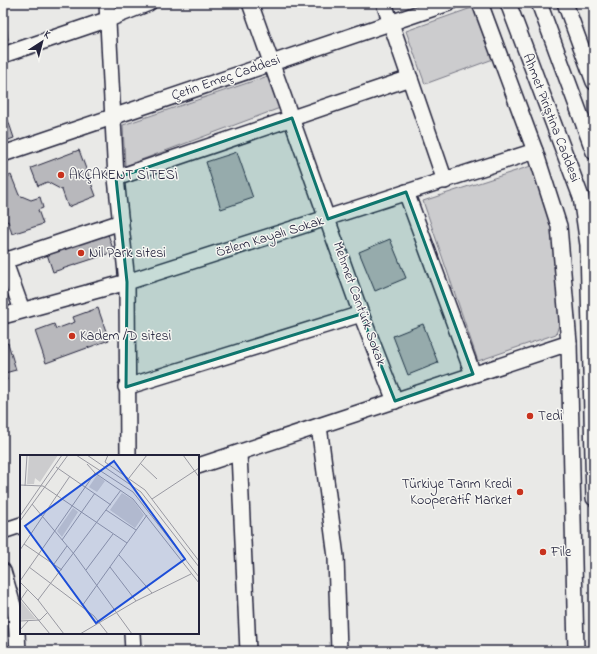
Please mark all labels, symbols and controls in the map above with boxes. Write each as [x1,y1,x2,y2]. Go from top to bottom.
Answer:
north arrow [22,22,62,62]
text: K [40,27,55,43]
street label: Çetin Emeç Caddesi [169,50,283,106]
street label: Ahmet Piriştina Caddesi [517,51,585,185]
place label: AKÇAKENT SİTESİ [69,165,178,186]
marker: AKÇAKENT SİTESİ [56,170,66,180]
street label: Özlem Kayalı Sokak [213,210,328,264]
street label: Mehmet Cantürk Sokak [327,239,392,370]
place label: Nil Park sitesi [89,243,166,264]
marker: Nil Park sitesi [76,248,86,258]
place label: Kadem /D sitesi [80,326,171,347]
marker: Kadem /D sitesi [67,331,77,341]
place label: Tedi [538,406,563,427]
marker: Tedi [525,411,535,421]
inset map [20,455,199,634]
place label: Türkiye Tarım Kredi Kooperatif Market [402,474,512,511]
marker: Türkiye Tarım Kredi Kooperatif Market [515,487,525,497]
place label: File [550,542,572,563]
marker: File [538,547,548,557]

